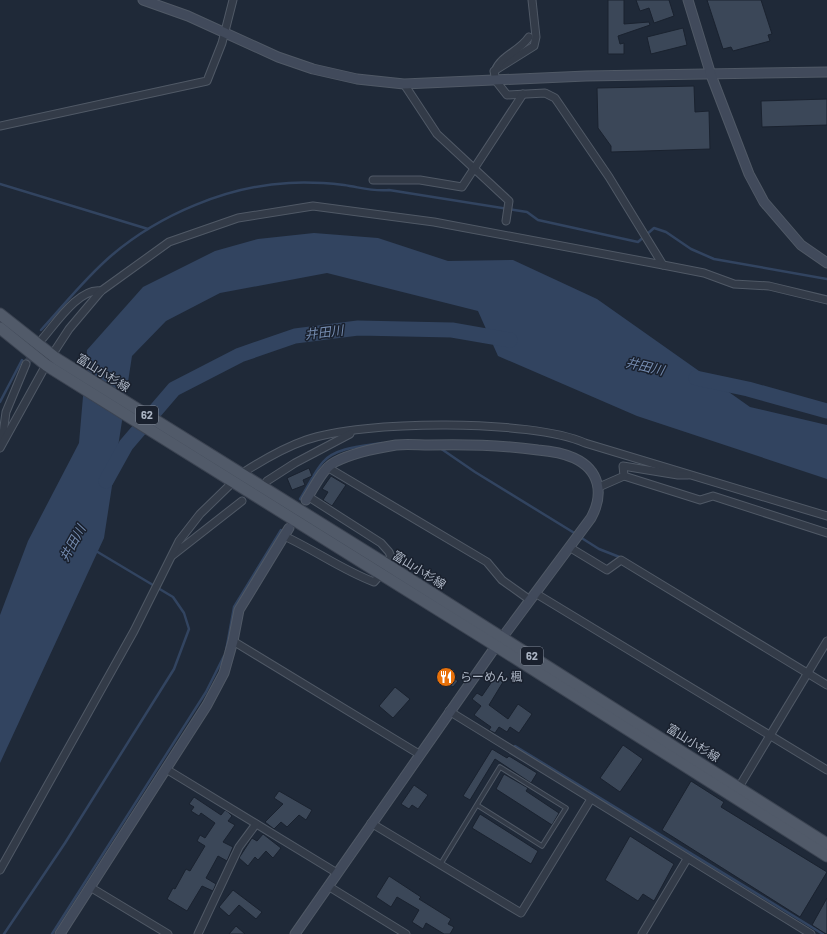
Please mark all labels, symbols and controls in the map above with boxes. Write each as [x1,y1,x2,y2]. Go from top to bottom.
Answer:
water label: 井田川 [304,321,346,342]
street label: 富山小杉線 [74,350,133,394]
water label: 井田川 [624,354,668,379]
road number: 62 [136,406,158,424]
water label: 井田川 [56,520,89,564]
street label: 富山小杉線 [390,547,449,591]
road number: 62 [521,647,543,665]
restaurant icon: らーめん 楓 [435,666,457,688]
place label: らーめん 楓 [460,669,522,683]
street label: 富山小杉線 [664,720,723,764]

